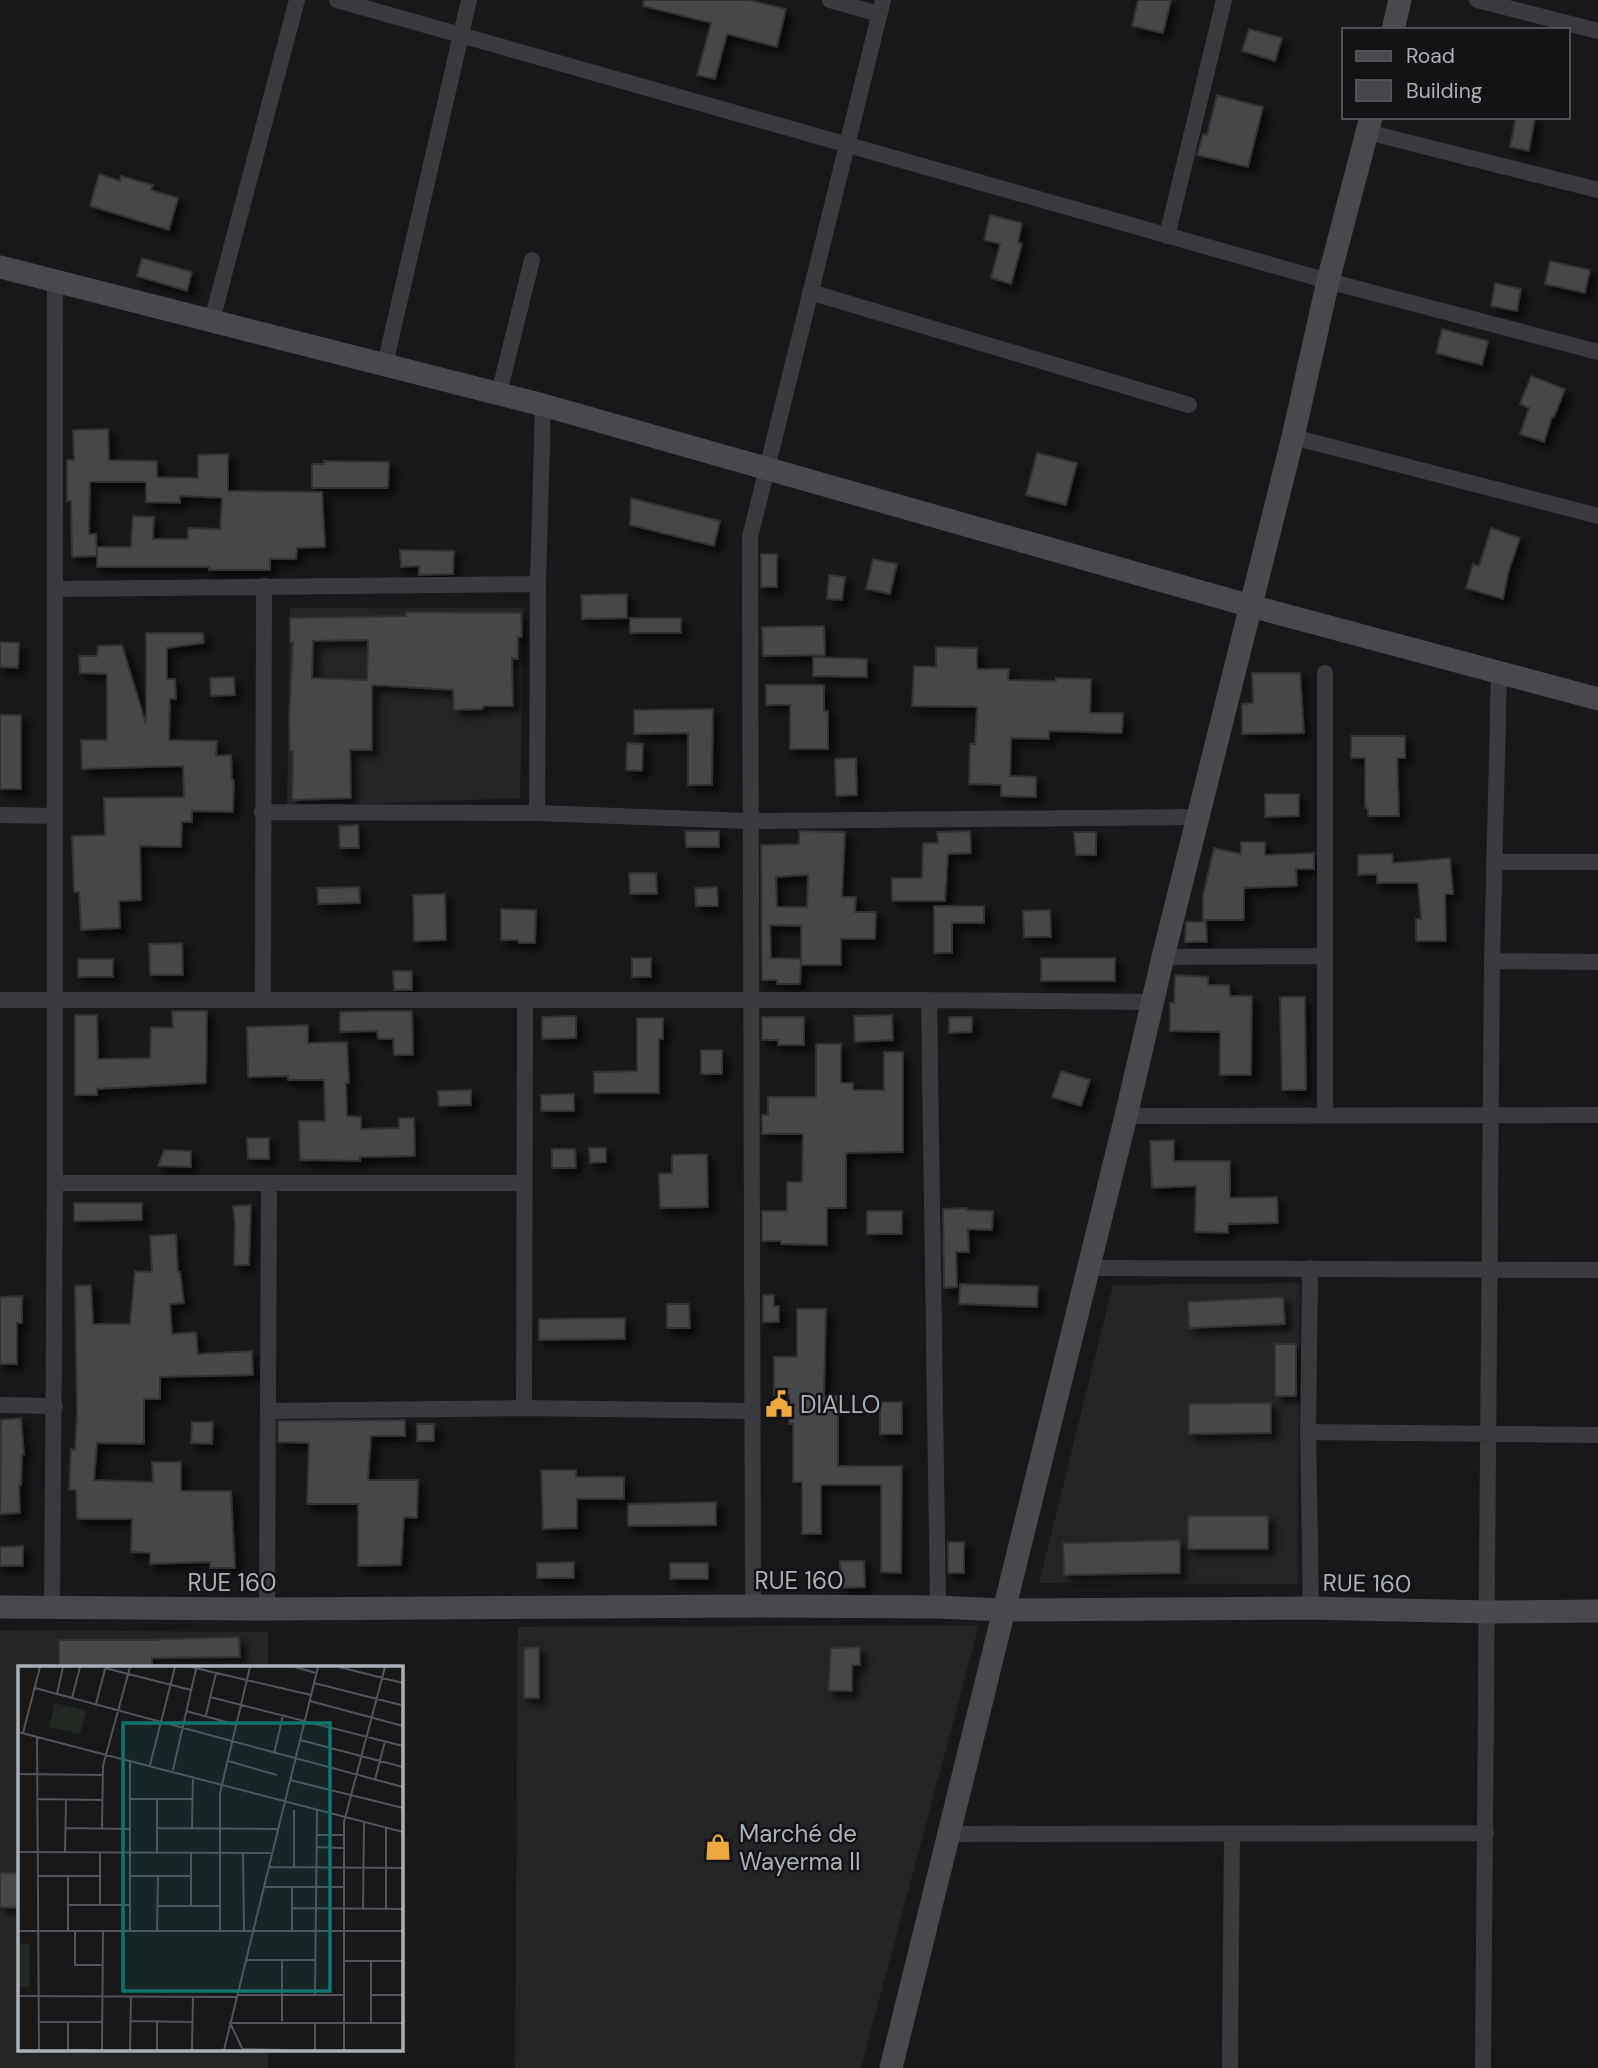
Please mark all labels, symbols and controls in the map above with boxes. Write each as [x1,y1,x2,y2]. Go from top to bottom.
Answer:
legend [1342,28,1570,119]
text: Road [1406,42,1455,70]
text: Building [1406,77,1483,105]
public building icon: DIALLO [764,1389,794,1419]
place label: DIALLO [800,1389,880,1420]
street label: RUE 160 [755,1565,843,1596]
street label: RUE 160 [188,1567,276,1598]
street label: RUE 160 [1322,1567,1412,1599]
inset map [18,1666,402,2050]
place label: Marché de Wayerma II [739,1818,861,1877]
shop icon: Marché de Wayerma II [703,1832,733,1862]

